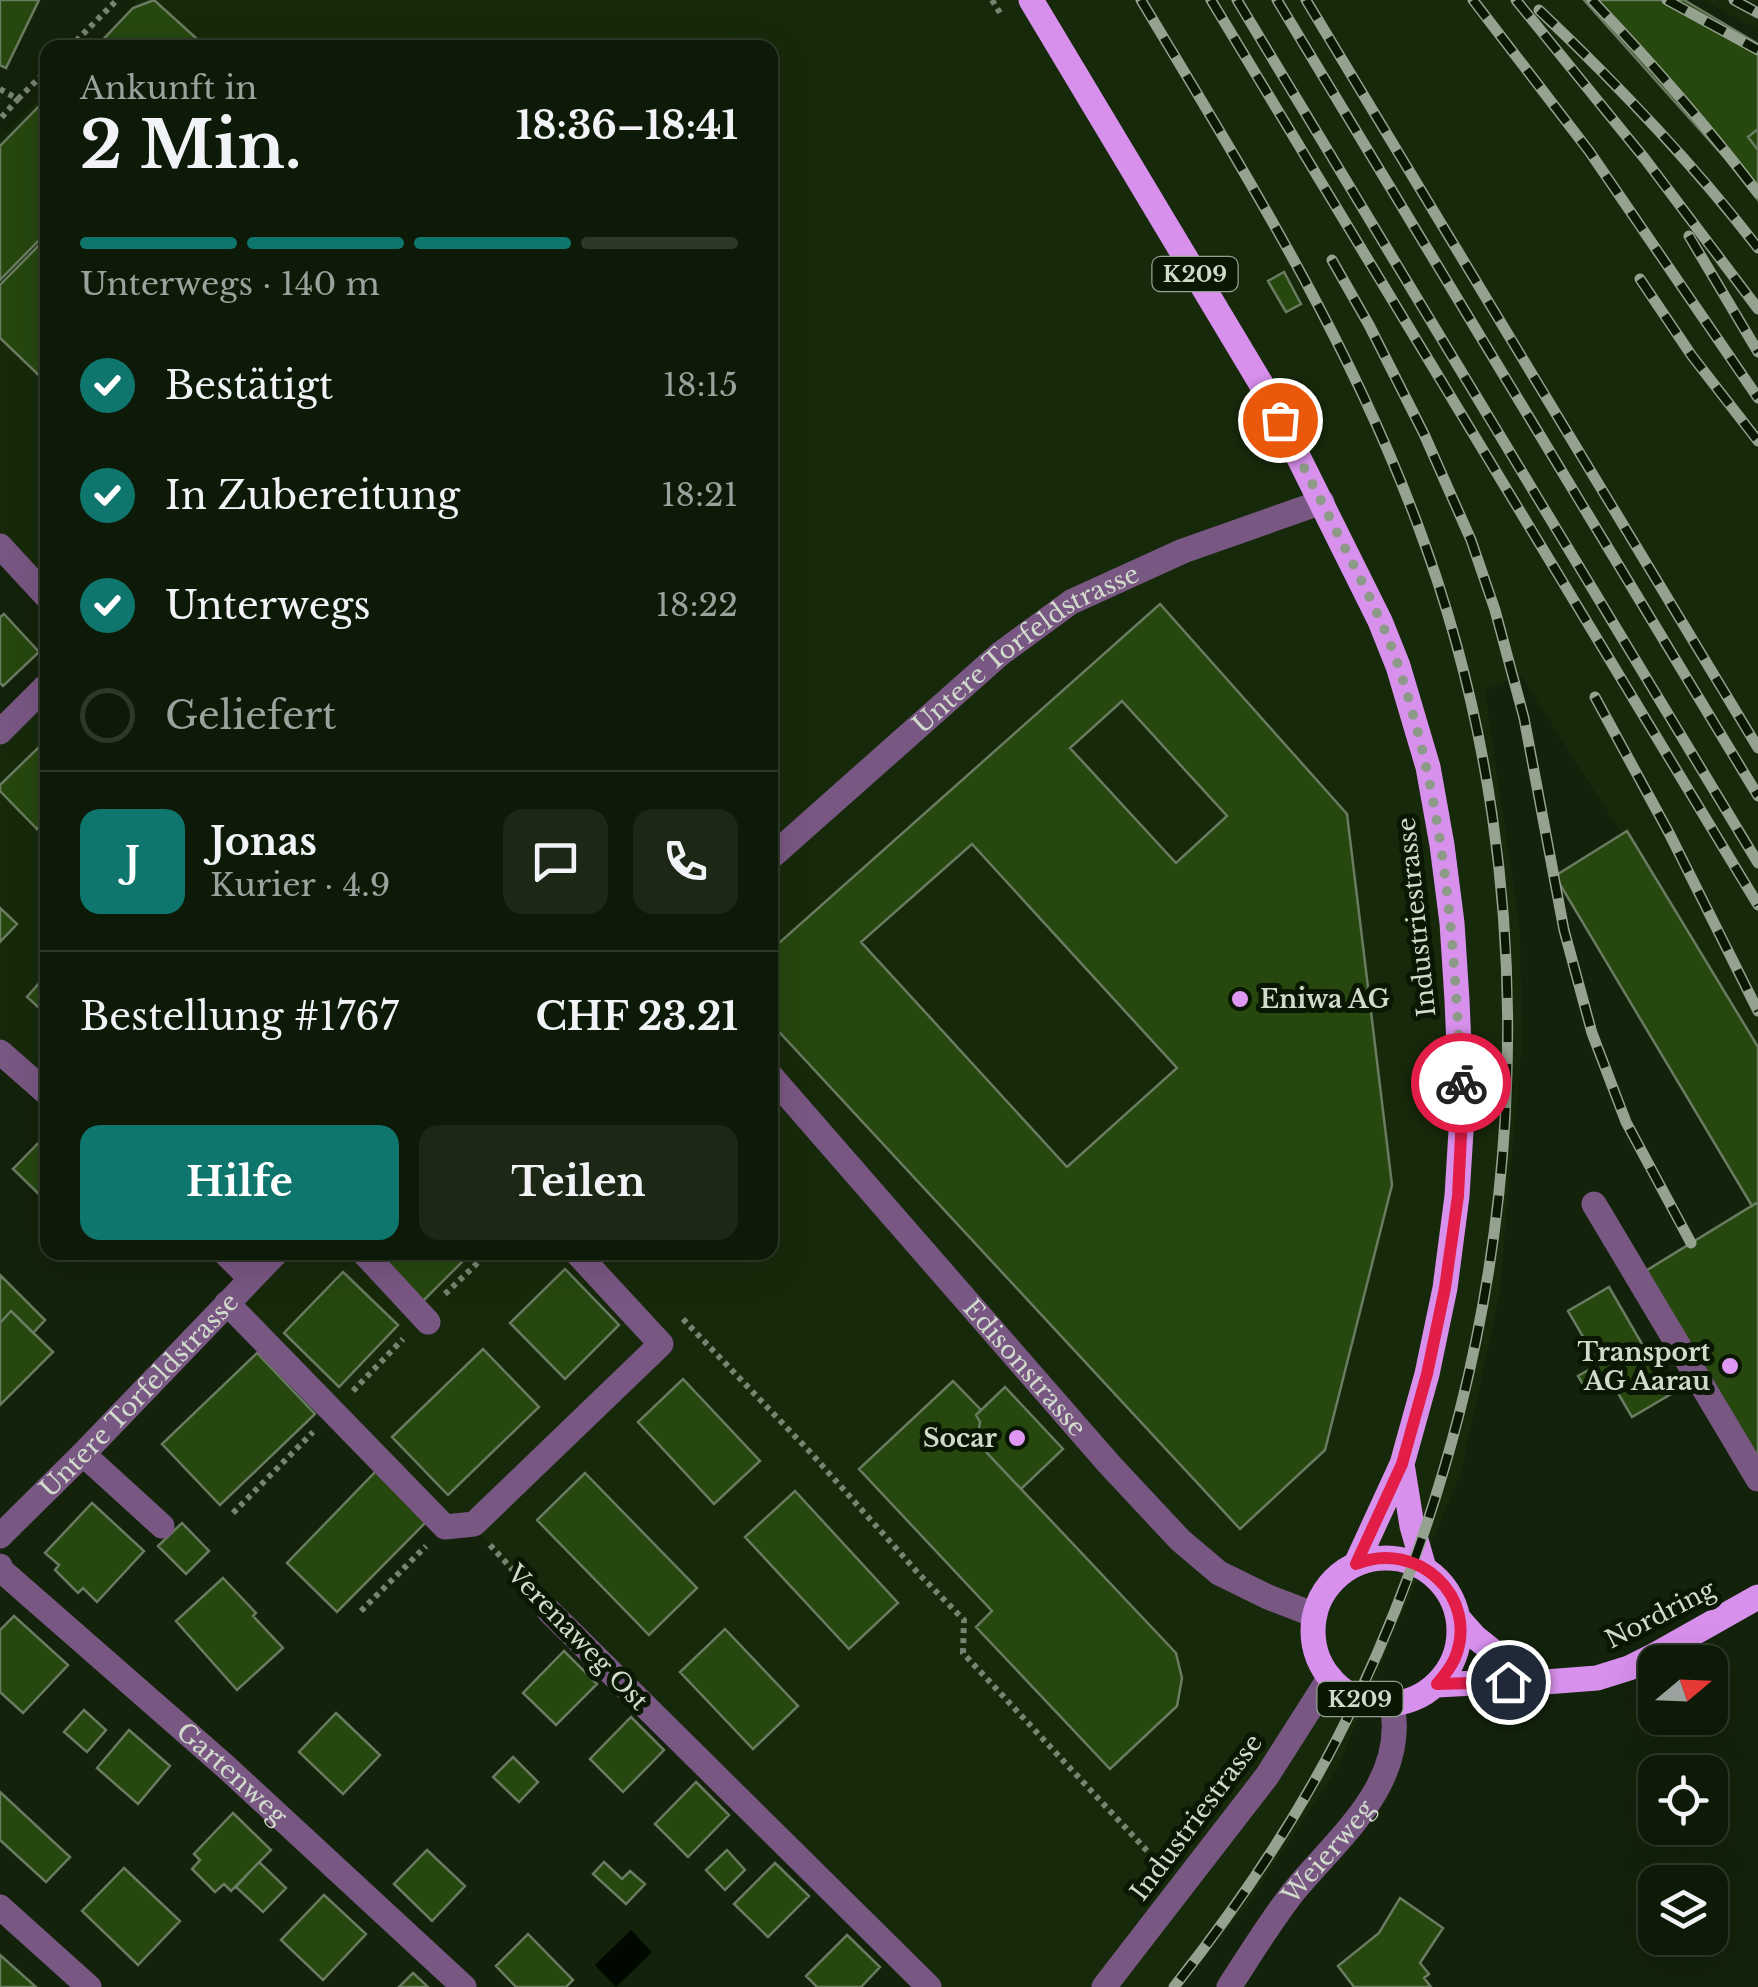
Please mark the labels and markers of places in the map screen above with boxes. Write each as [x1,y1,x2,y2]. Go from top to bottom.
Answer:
pin [1238,378,1323,463]
place label: Eniwa AG [1260,984,1390,1015]
marker: Eniwa AG [1229,988,1251,1010]
place label: Transport AG Aarau [1578,1337,1710,1397]
marker: Transport AG Aarau [1719,1355,1741,1377]
place label: Socar [923,1423,998,1454]
marker: Socar [1006,1427,1028,1449]
pin [1466,1640,1551,1725]

